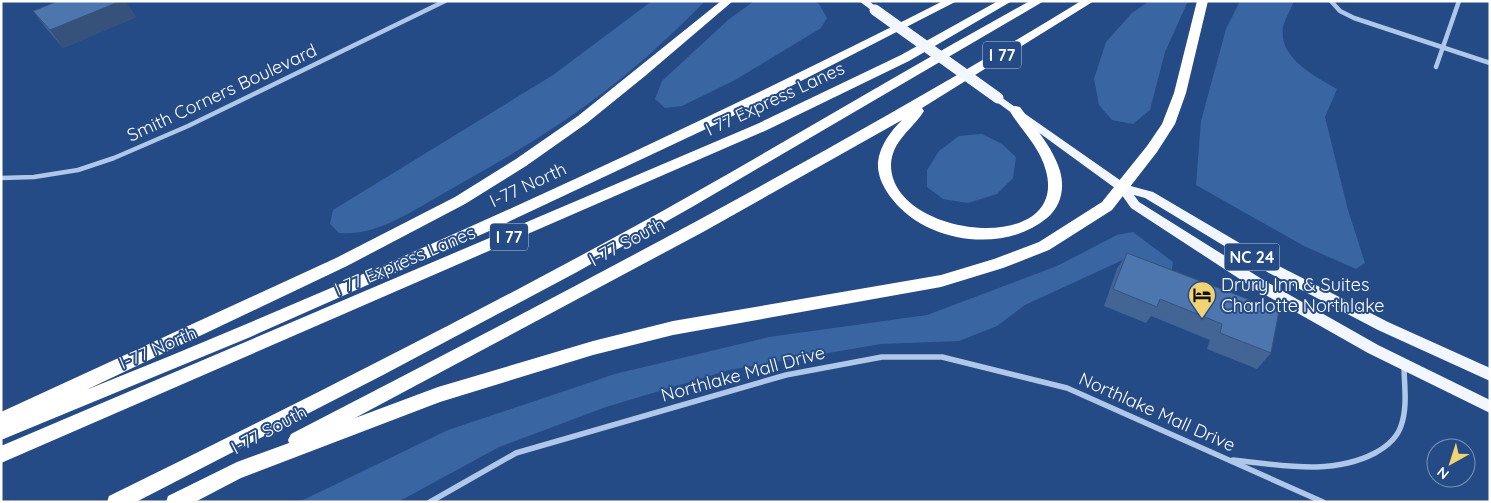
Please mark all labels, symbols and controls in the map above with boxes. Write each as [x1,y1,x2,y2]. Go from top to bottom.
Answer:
street label: Smith Corners Boulevard [123,38,320,147]
road number: I 77 [983,42,1021,68]
street label: I 77 Express Lanes [702,56,848,141]
street label: I-77 North [486,157,570,212]
street label: I-77 South [585,212,669,271]
street label: I 77 Express Lanes [331,221,479,301]
road number: I 77 [490,223,528,250]
road number: NC 24 [1224,243,1280,270]
place label: Drury Inn & Suites Charlotte Northlake [1221,273,1385,317]
hotel icon: Drury Inn & Suites Charlotte Northlake [1187,280,1217,319]
street label: I-77 North [116,321,200,374]
street label: Northlake Mall Drive [658,341,827,406]
street label: Northlake Mall Drive [1075,367,1239,456]
street label: I-77 South [227,400,311,459]
north arrow [1426,438,1476,488]
text: N [1433,463,1452,483]

